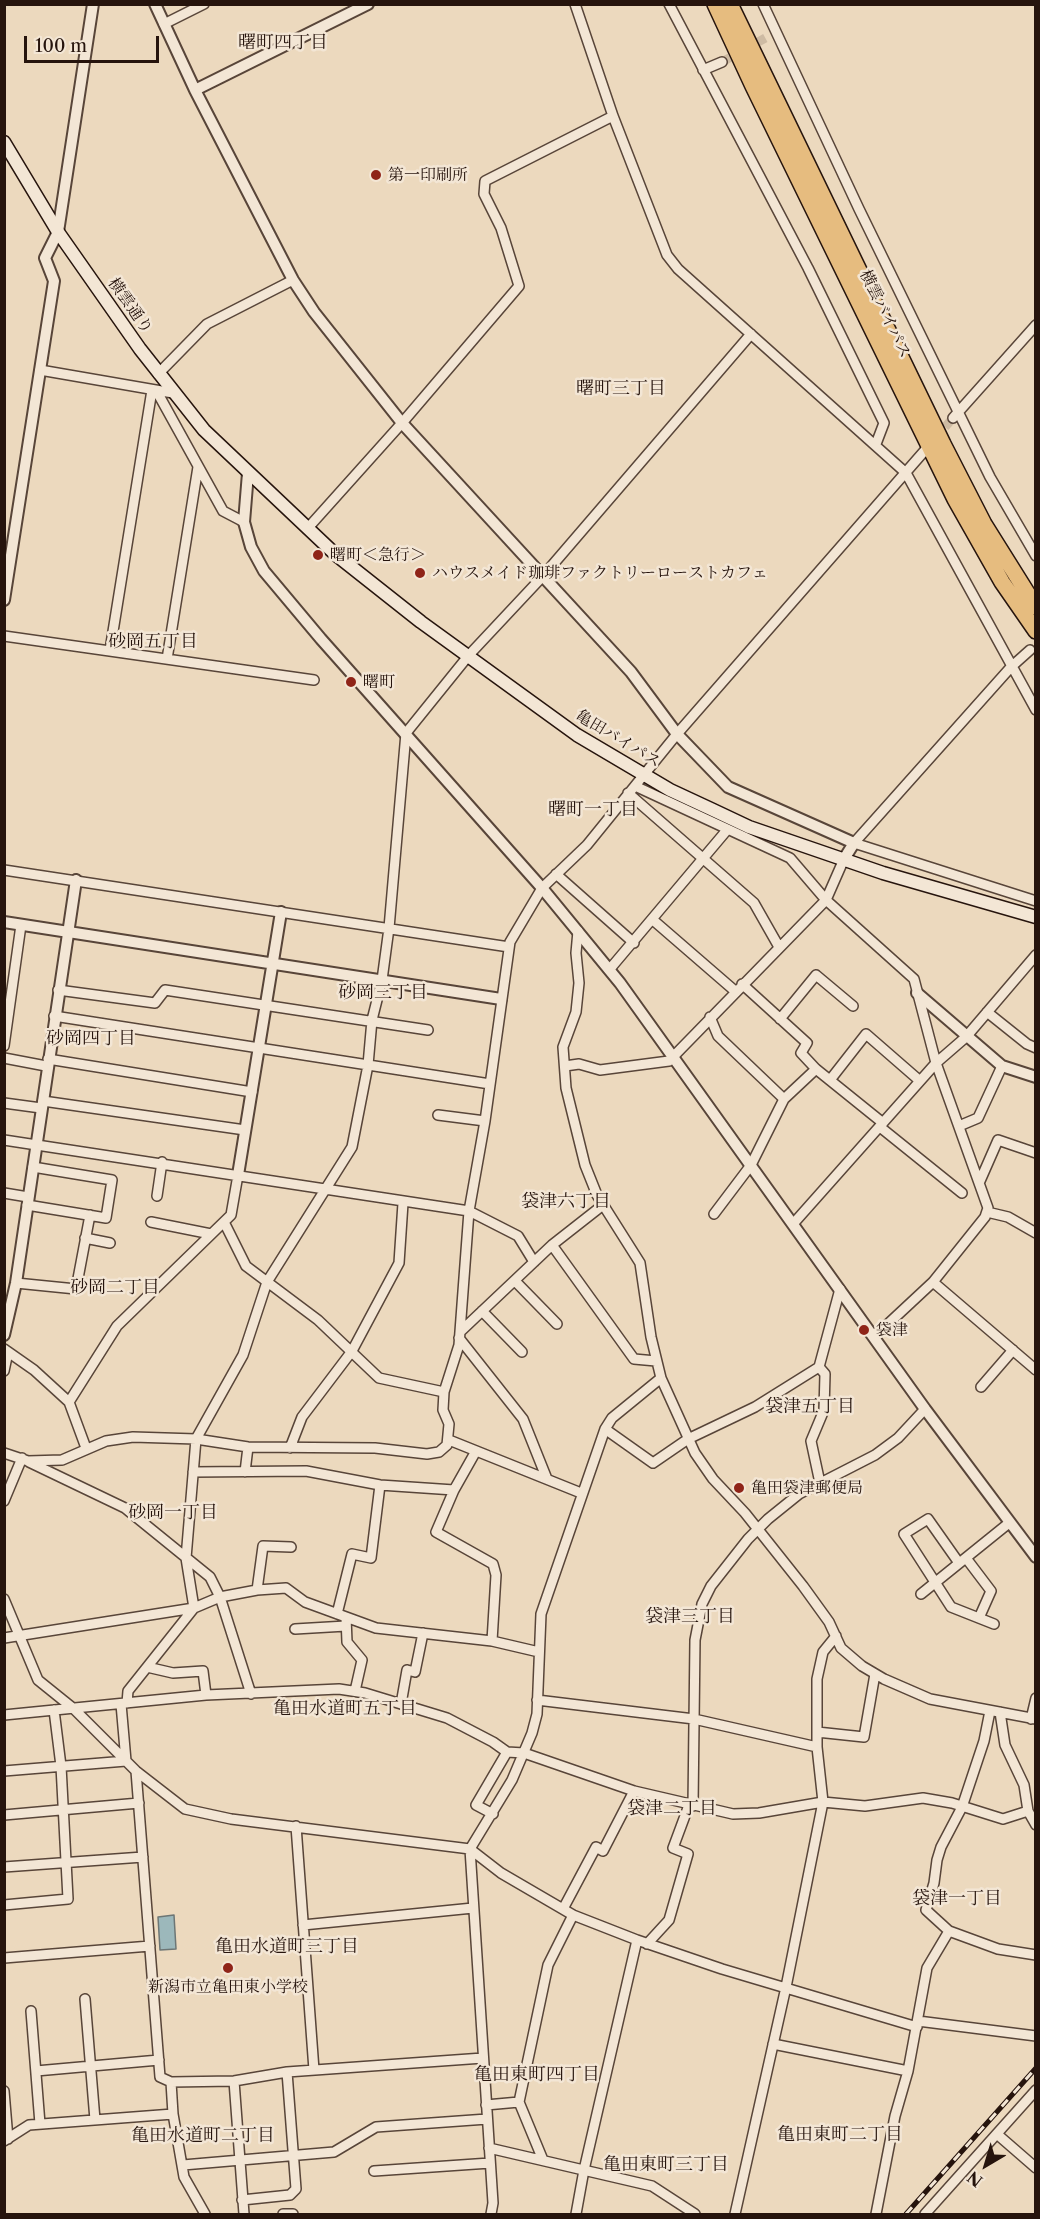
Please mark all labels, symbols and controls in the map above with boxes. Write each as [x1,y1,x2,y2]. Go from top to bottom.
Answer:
scale bar [27,24,162,62]
district label: 曙町四丁目 [238,32,328,54]
text: 100 m [35,35,87,57]
place label: 第一印刷所 [388,165,468,185]
marker: 第一印刷所 [369,168,383,182]
street label: 横雲バイパス [855,267,915,361]
street label: 横雲通り [104,274,156,338]
district label: 曙町三丁目 [576,378,666,400]
place label: 曙町＜急行＞ [330,545,426,565]
marker: 曙町＜急行＞ [311,548,325,562]
place label: ハウスメイド珈琲ファクトリーローストカフェ [432,563,768,583]
marker: ハウスメイド珈琲ファクトリーローストカフェ [413,566,427,580]
district label: 砂岡五丁目 [108,631,198,653]
place label: 曙町 [363,672,395,692]
marker: 曙町 [344,675,358,689]
street label: 亀田バイパス [572,706,664,772]
district label: 曙町一丁目 [548,799,638,821]
district label: 砂岡三丁目 [338,982,428,1004]
district label: 砂岡四丁目 [46,1028,136,1050]
district label: 袋津六丁目 [521,1191,611,1213]
district label: 砂岡二丁目 [70,1277,160,1299]
place label: 袋津 [876,1320,908,1340]
marker: 袋津 [857,1323,871,1337]
district label: 袋津五丁目 [765,1396,855,1418]
place label: 亀田袋津郵便局 [751,1478,863,1498]
marker: 亀田袋津郵便局 [732,1481,746,1495]
district label: 砂岡一丁目 [128,1502,218,1524]
district label: 袋津三丁目 [645,1606,735,1628]
district label: 亀田水道町五丁目 [273,1698,417,1720]
district label: 袋津二丁目 [627,1798,717,1820]
district label: 袋津一丁目 [912,1888,1002,1910]
district label: 亀田水道町三丁目 [215,1936,359,1958]
marker: 新潟市立亀田東小学校 [221,1961,235,1975]
place label: 新潟市立亀田東小学校 [148,1977,308,1997]
district label: 亀田東町四丁目 [474,2064,600,2086]
district label: 亀田東町二丁目 [777,2124,903,2146]
district label: 亀田水道町二丁目 [131,2125,275,2147]
north arrow [956,2135,1016,2195]
district label: 亀田東町三丁目 [603,2154,729,2176]
text: N [963,2167,987,2191]

